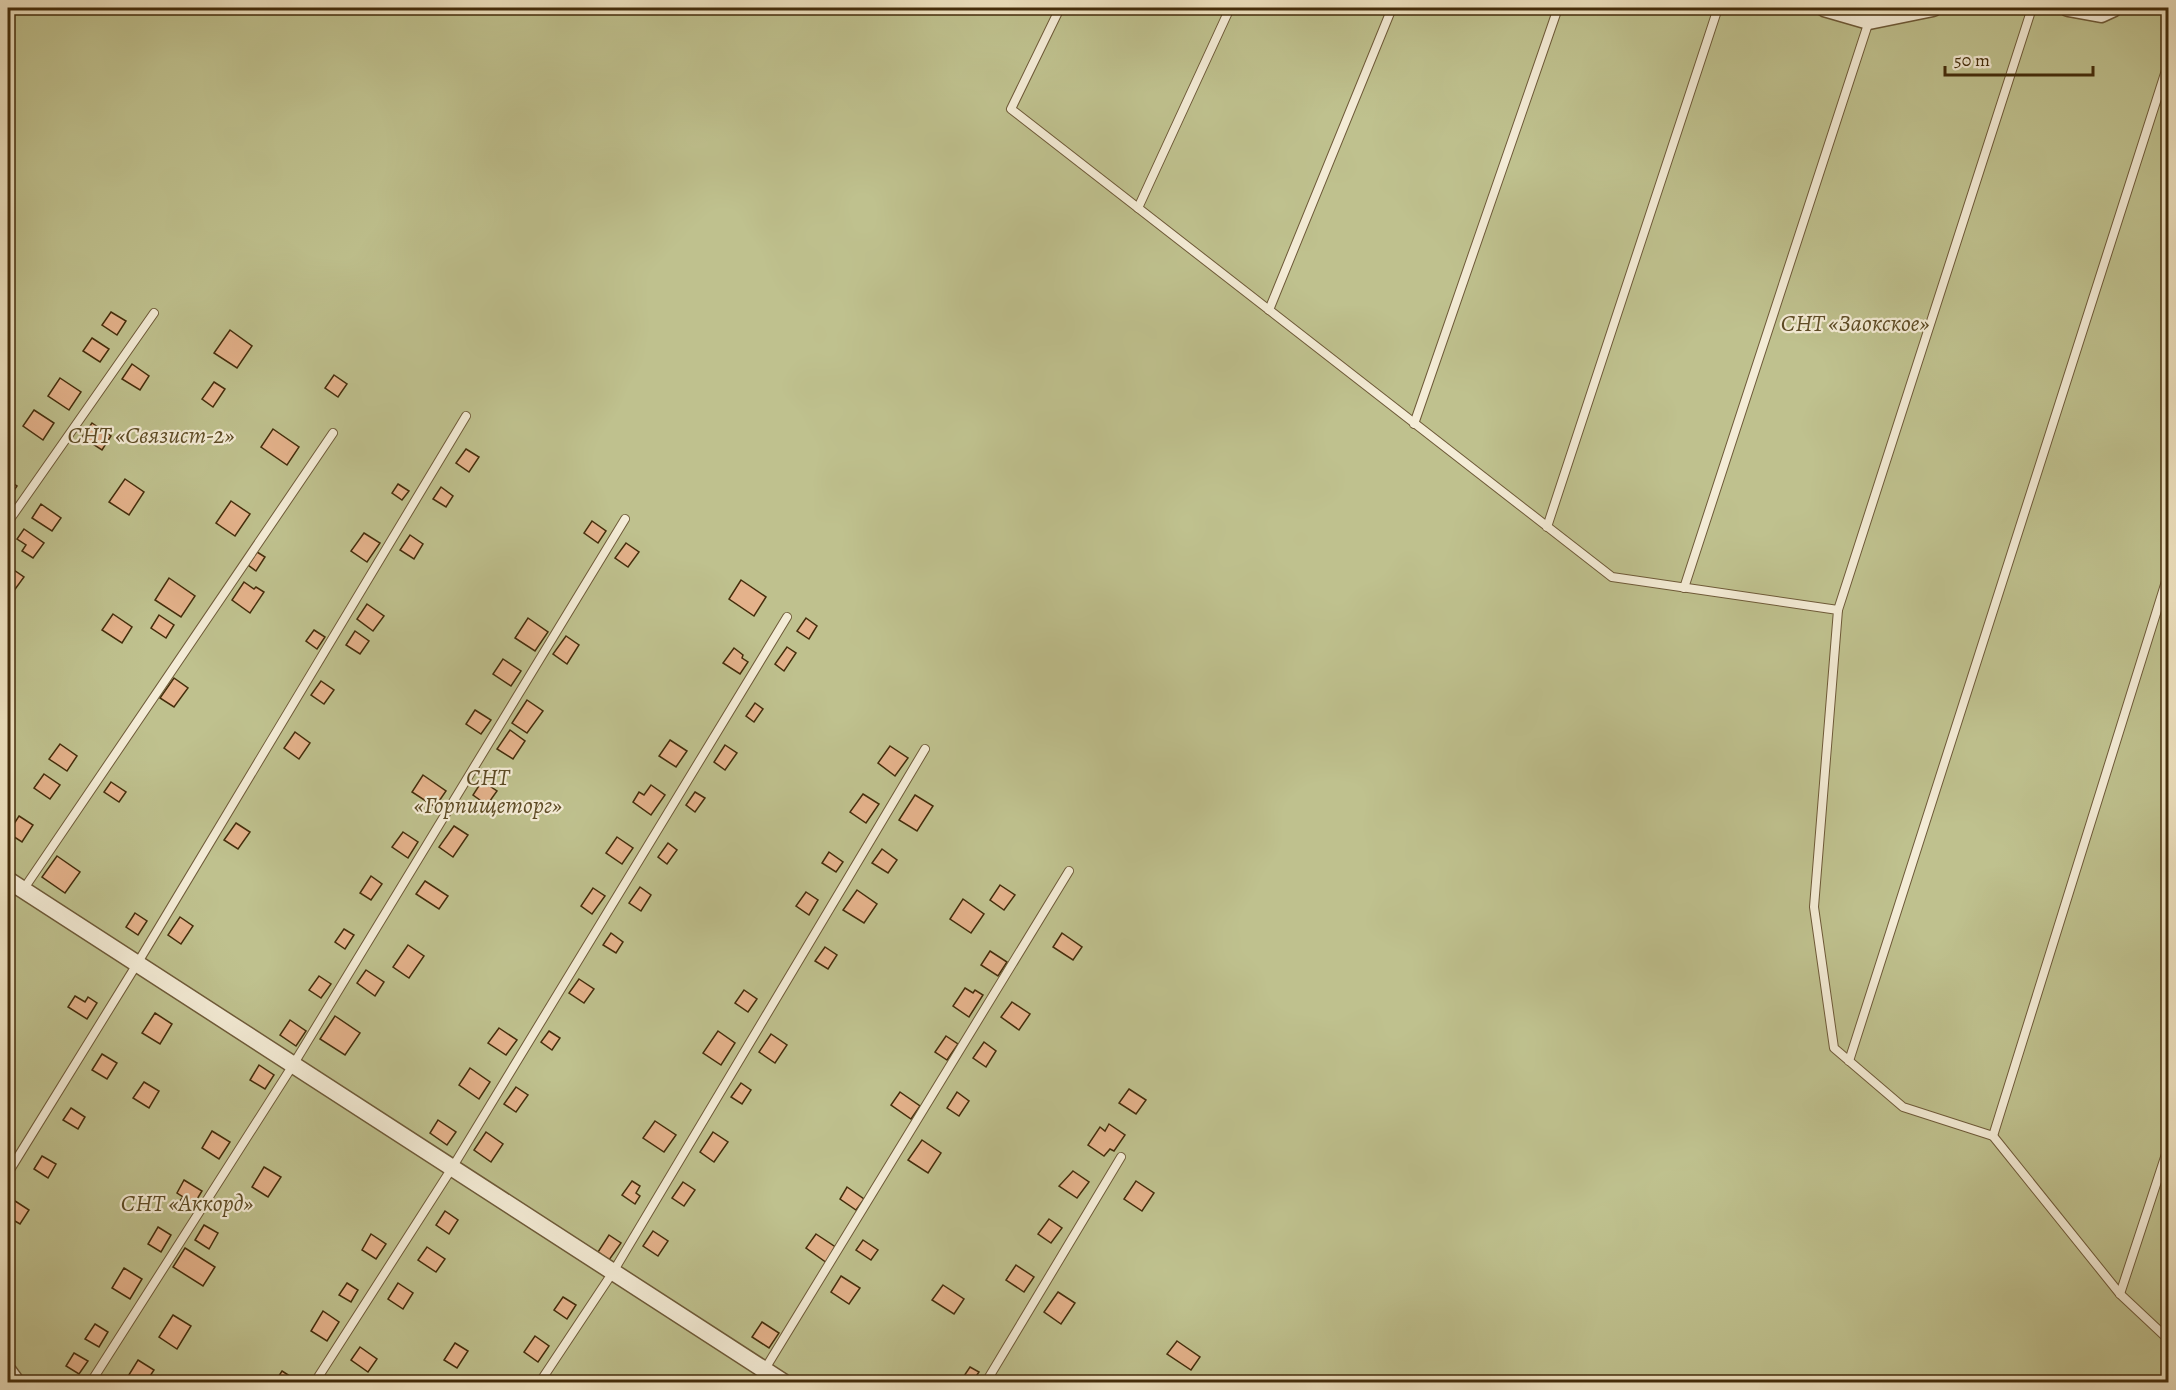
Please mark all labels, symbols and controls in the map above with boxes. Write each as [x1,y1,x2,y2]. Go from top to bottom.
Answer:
scale bar [1945,39,2094,77]
text: 50 m [1954,48,1990,72]
park label: СНТ «Заокское» [1781,307,1929,339]
park label: СНТ «Связист-2» [68,419,235,451]
park label: СНТ «Горпищеторг» [414,761,562,821]
park label: СНТ «Аккорд» [121,1187,253,1219]

